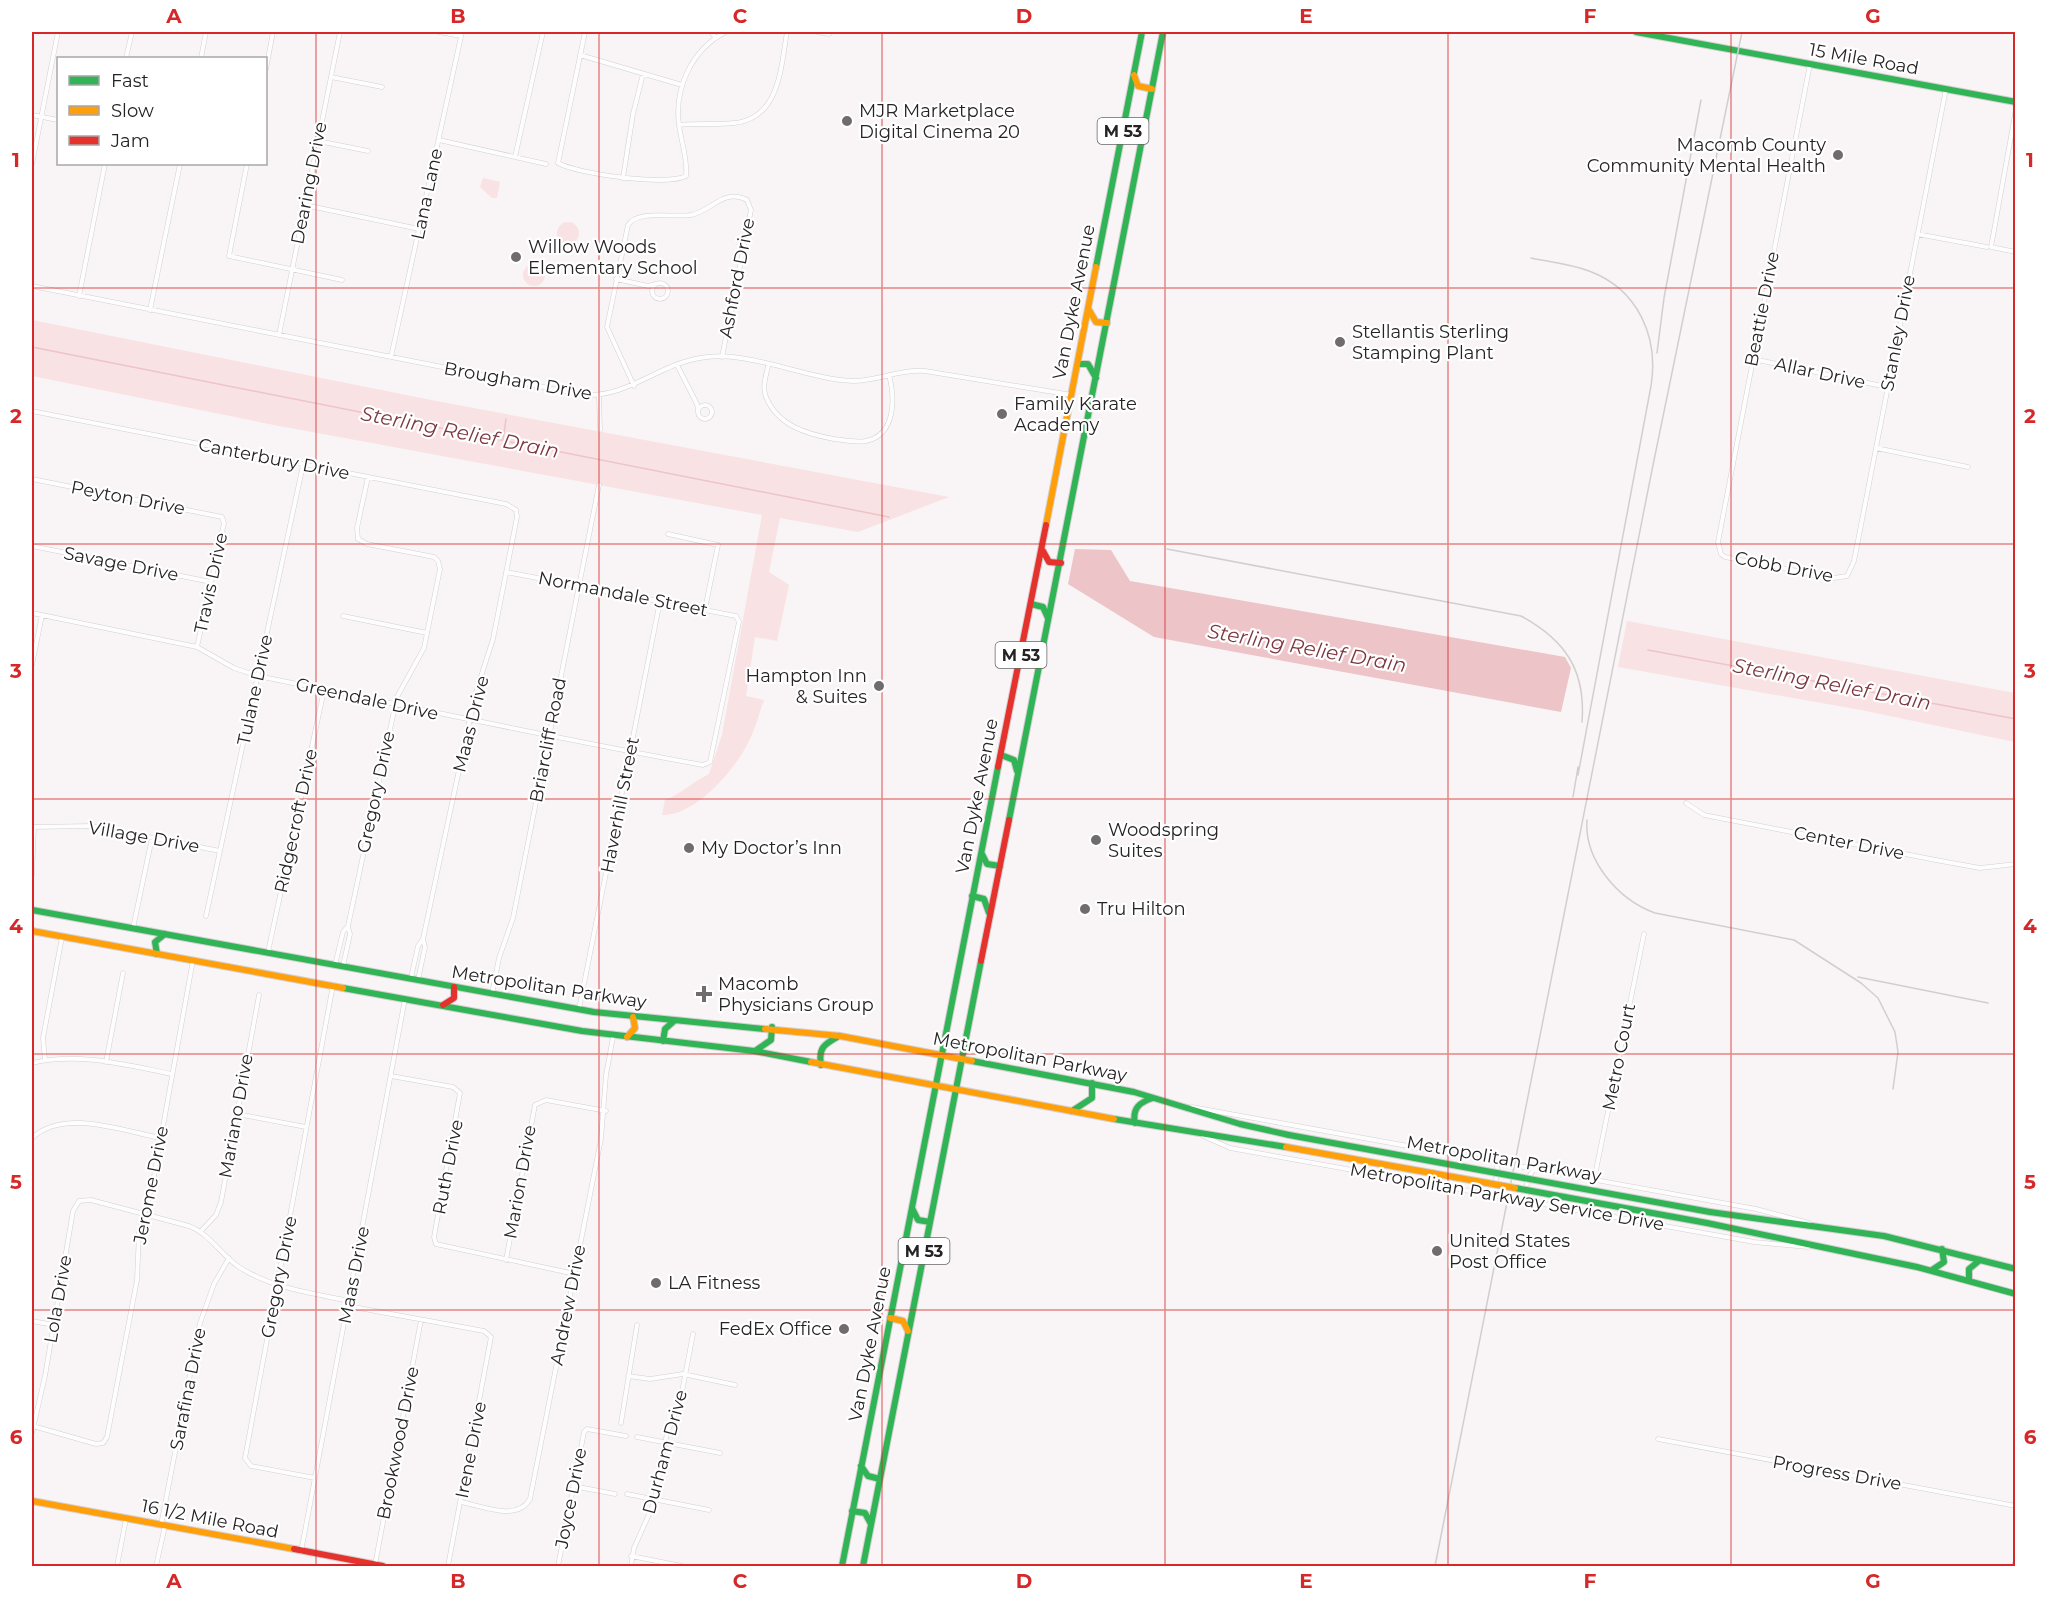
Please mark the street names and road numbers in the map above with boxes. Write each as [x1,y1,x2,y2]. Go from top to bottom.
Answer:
street label: 15 Mile Road [1807,39,1921,79]
road number: M 53 [1098,118,1148,144]
street label: Dearing Drive [286,120,332,246]
street label: Lana Lane [407,146,447,242]
street label: Ashford Drive [715,216,759,340]
street label: Van Dyke Avenue [1048,222,1100,381]
street label: Beattie Drive [1740,249,1784,368]
street label: Stanley Drive [1876,273,1920,393]
street label: Allar Drive [1773,353,1868,393]
street label: Brougham Drive [442,357,594,405]
street label: Canterbury Drive [197,434,351,484]
street label: Peyton Drive [69,476,187,520]
street label: Travis Drive [190,531,232,635]
street label: Savage Drive [62,542,180,586]
street label: Cobb Drive [1733,547,1835,587]
street label: Normandale Street [536,567,710,621]
street label: Tulane Drive [233,633,277,747]
road number: M 53 [996,642,1046,668]
street label: Greendale Drive [294,673,440,725]
street label: Maas Drive [448,673,494,775]
street label: Briarcliff Road [525,676,571,804]
street label: Van Dyke Avenue [951,716,1003,875]
street label: Gregory Drive [352,729,400,855]
street label: Haverhill Street [596,735,644,875]
street label: Ridgecroft Drive [270,747,322,895]
street label: Village Drive [87,816,201,858]
street label: Center Drive [1792,821,1906,865]
street label: Metropolitan Parkway [450,961,648,1013]
street label: Metro Court [1598,1001,1640,1113]
street label: Metropolitan Parkway [931,1027,1129,1087]
street label: Mariano Drive [214,1052,258,1180]
street label: Ruth Drive [428,1117,468,1216]
street label: Marion Drive [499,1123,541,1241]
street label: Jerome Drive [129,1124,173,1247]
street label: Metropolitan Parkway [1405,1131,1603,1187]
street label: Metropolitan Parkway Service Drive [1348,1158,1666,1236]
street label: Gregory Drive [256,1214,302,1340]
street label: Maas Drive [334,1224,374,1326]
road number: M 53 [898,1238,950,1264]
street label: Andrew Drive [546,1243,591,1367]
street label: Lola Drive [39,1253,77,1345]
street label: Van Dyke Avenue [844,1264,896,1423]
street label: Sarafina Drive [165,1326,211,1452]
street label: Brookwood Drive [372,1364,424,1521]
street label: Durham Drive [638,1387,692,1517]
street label: Irene Drive [451,1400,491,1500]
street label: Joyce Drive [550,1446,592,1551]
street label: Progress Drive [1771,1451,1903,1495]
street label: 16 1/2 Mile Road [140,1495,280,1543]

